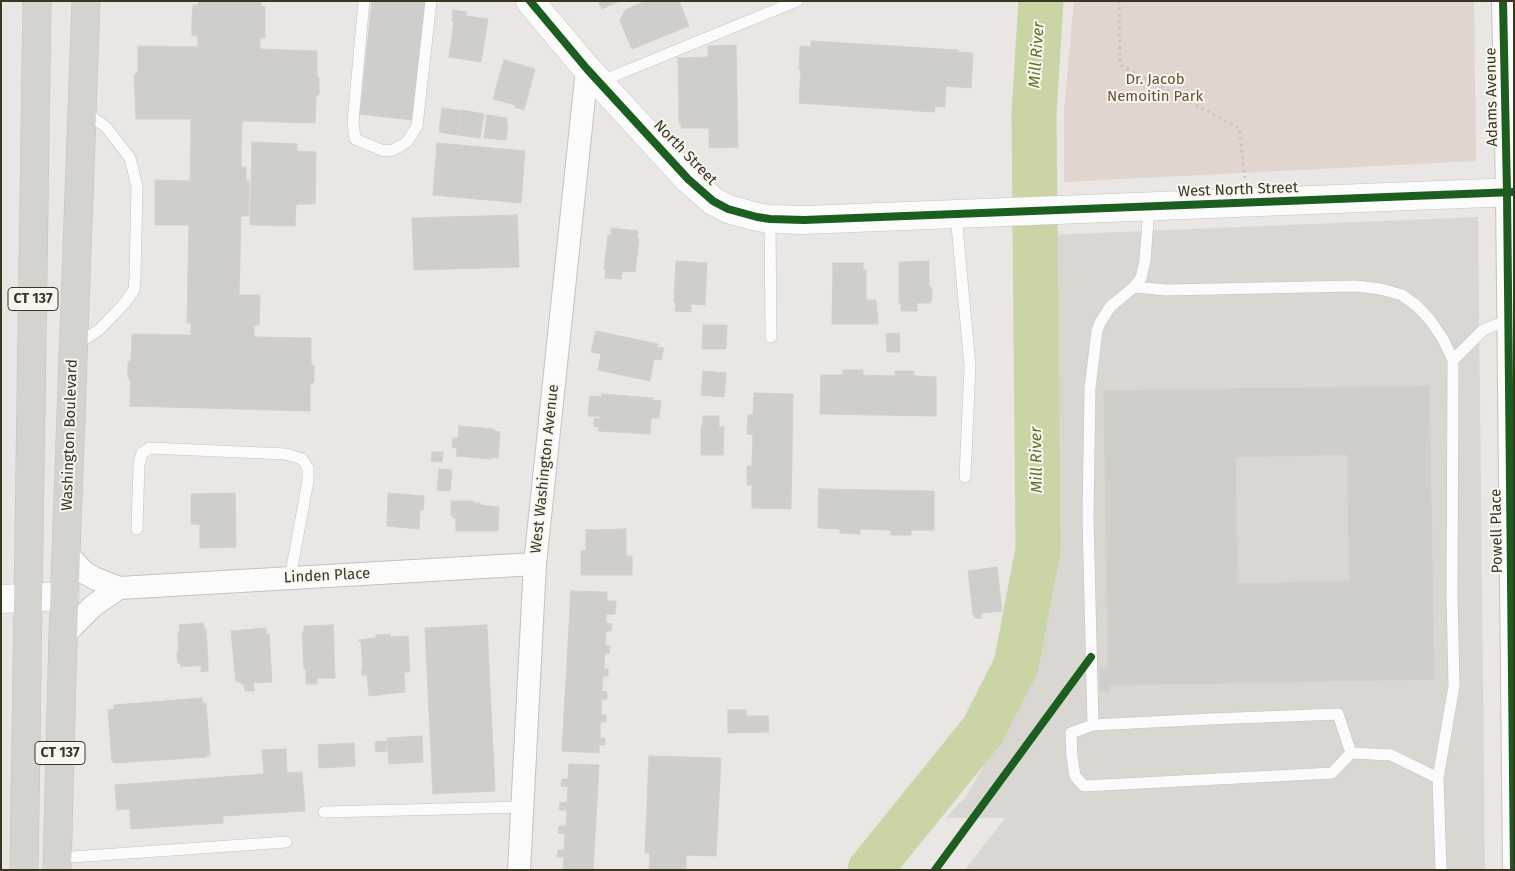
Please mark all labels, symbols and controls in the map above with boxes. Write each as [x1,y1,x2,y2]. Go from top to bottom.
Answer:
water label: Mill River [1025,21,1049,89]
street label: Adams Avenue [1482,47,1502,147]
park label: Dr. Jacob Nemoitin Park [1107,71,1203,106]
street label: North Street [649,117,721,189]
street label: West North Street [1177,179,1299,201]
road number: CT 137 [8,288,58,310]
street label: Washington Boulevard [58,359,82,511]
street label: West Washington Avenue [527,384,563,554]
water label: Mill River [1027,427,1047,493]
street label: Powell Place [1487,488,1507,574]
street label: Linden Place [283,565,371,587]
road number: CT 137 [35,741,85,764]

